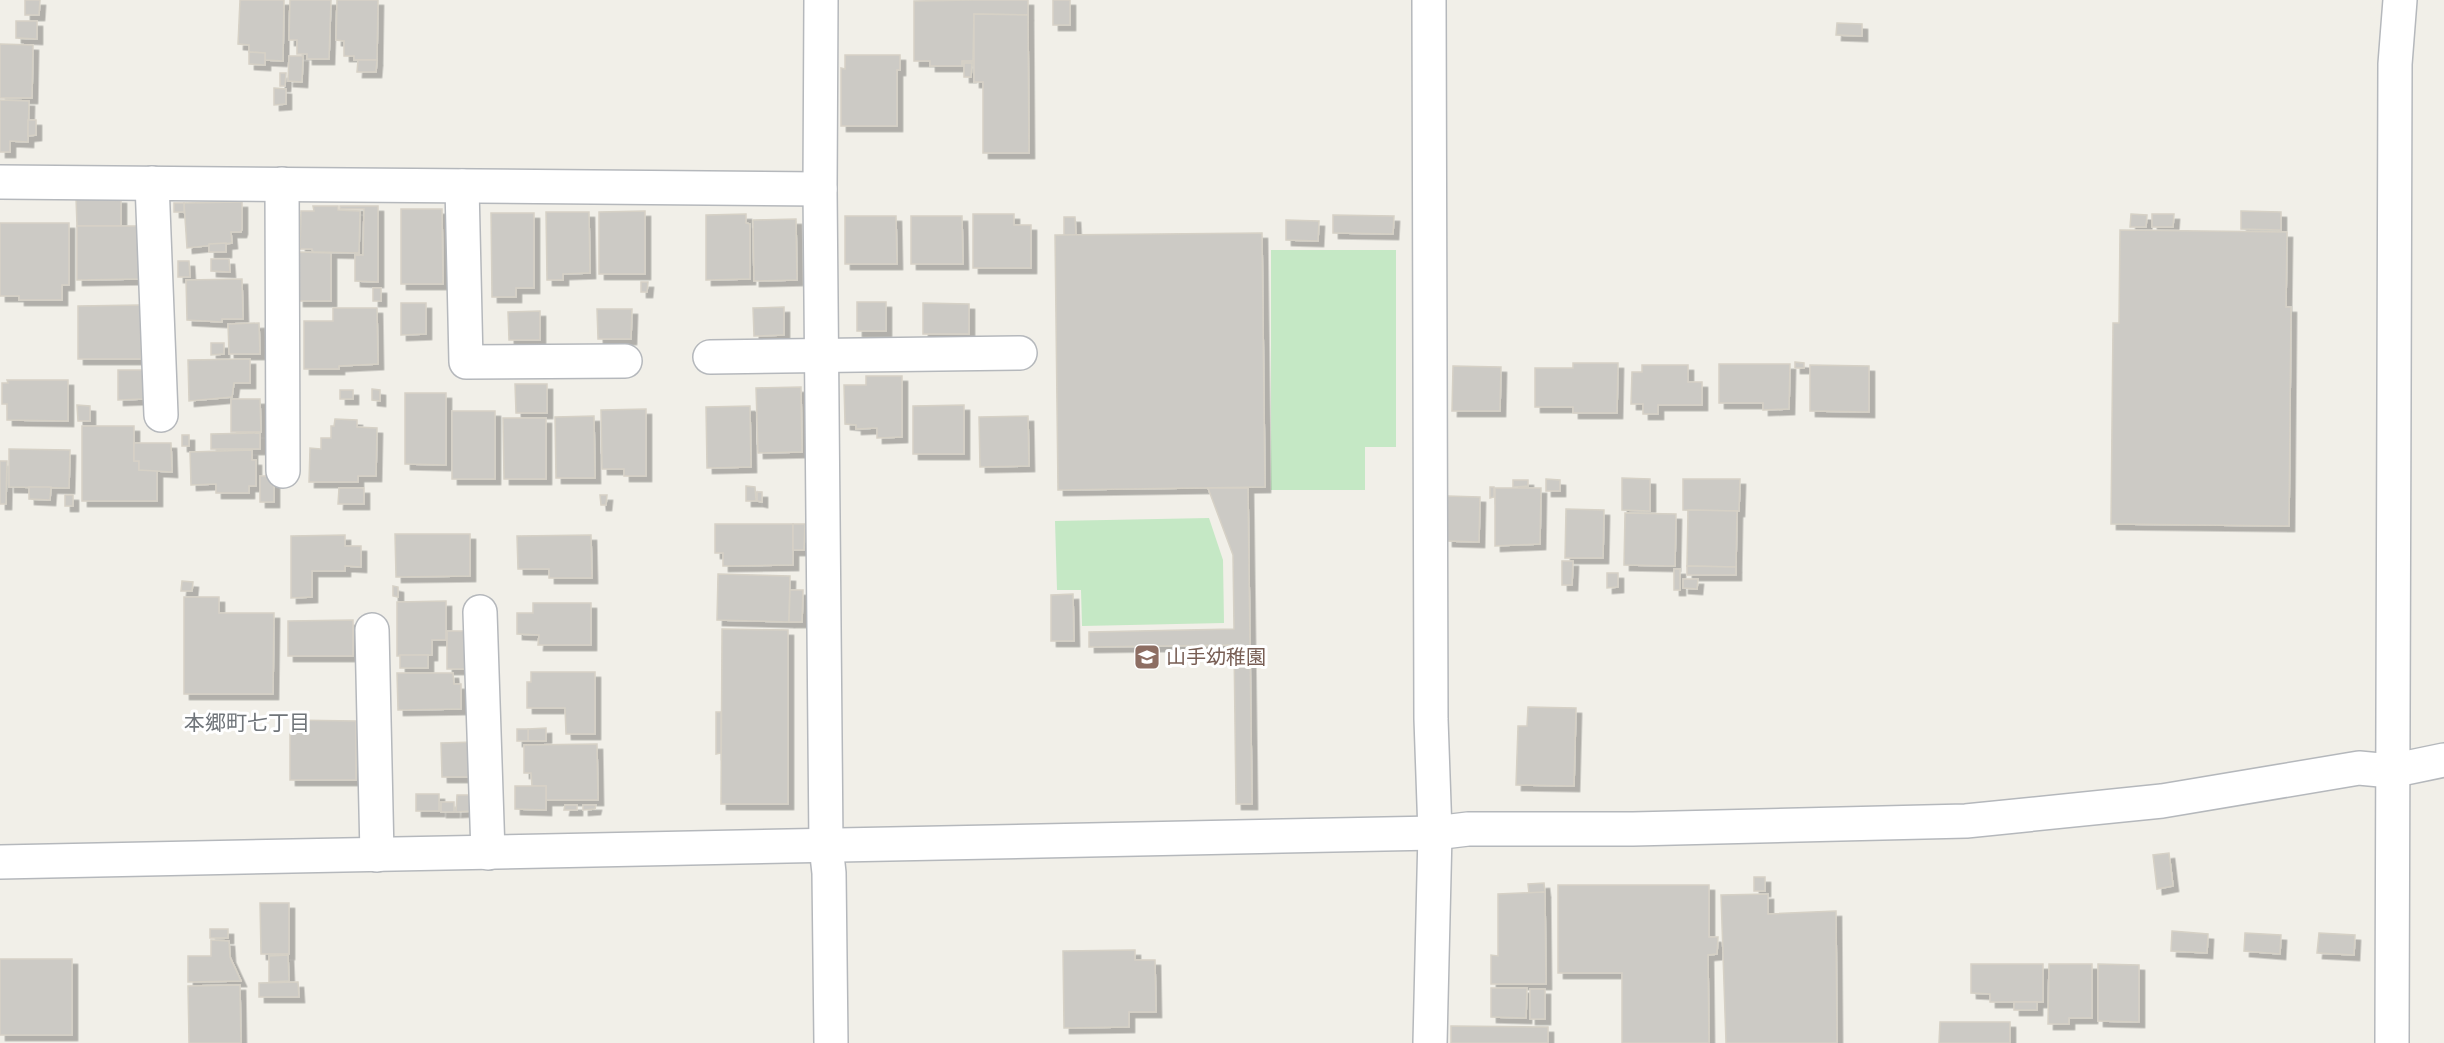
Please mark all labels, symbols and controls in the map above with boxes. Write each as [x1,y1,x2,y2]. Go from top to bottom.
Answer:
school or university icon: 山手幼稚園 [1132,642,1162,672]
place label: 山手幼稚園 [1166,644,1266,670]
district label: 本郷町七丁目 [184,709,310,736]

